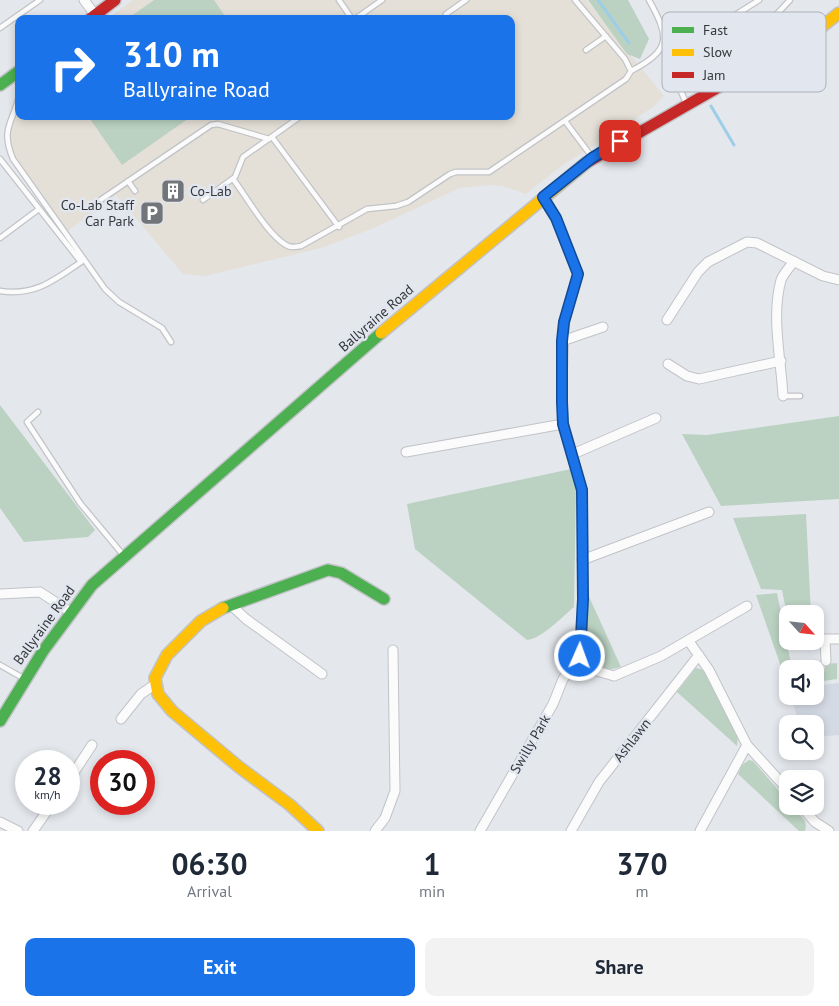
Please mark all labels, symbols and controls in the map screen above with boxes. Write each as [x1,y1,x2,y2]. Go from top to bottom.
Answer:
legend [662,12,826,92]
text: Fast [703,21,728,39]
text: 310 m [123,31,220,77]
icon: right [40,35,105,100]
text: Slow [703,43,733,61]
text: Jam [702,66,725,84]
text: Ballyraine Road [123,75,270,103]
pin [599,120,641,162]
icon: arrive [606,127,634,155]
building icon: Co-Lab [160,178,186,204]
place label: Co-Lab [190,182,232,200]
place label: Co-Lab Staff Car Park [61,196,135,230]
parking icon: Co-Lab Staff Car Park [139,200,165,226]
street label: Ballyraine Road [335,281,417,355]
street label: Ballyraine Road [9,582,79,668]
north arrow [779,605,824,650]
map controls [779,605,824,815]
position arrow [553,629,605,681]
button: sound [779,660,824,705]
street label: Swilly Park [506,711,554,777]
street label: Ashlawn [609,714,655,766]
button: search [779,715,824,760]
speed limit sign: 30 [90,750,155,815]
text: 28 [33,760,62,792]
button: layers [779,770,824,815]
text: km/h [34,787,61,802]
text: 06:30 [171,844,248,883]
text: 1 [424,844,441,883]
text: 370 [616,844,668,883]
text: Arrival [187,881,232,901]
text: min [419,881,445,901]
text: m [636,881,649,901]
button: Exit [25,938,415,996]
button: Share [425,938,814,996]

